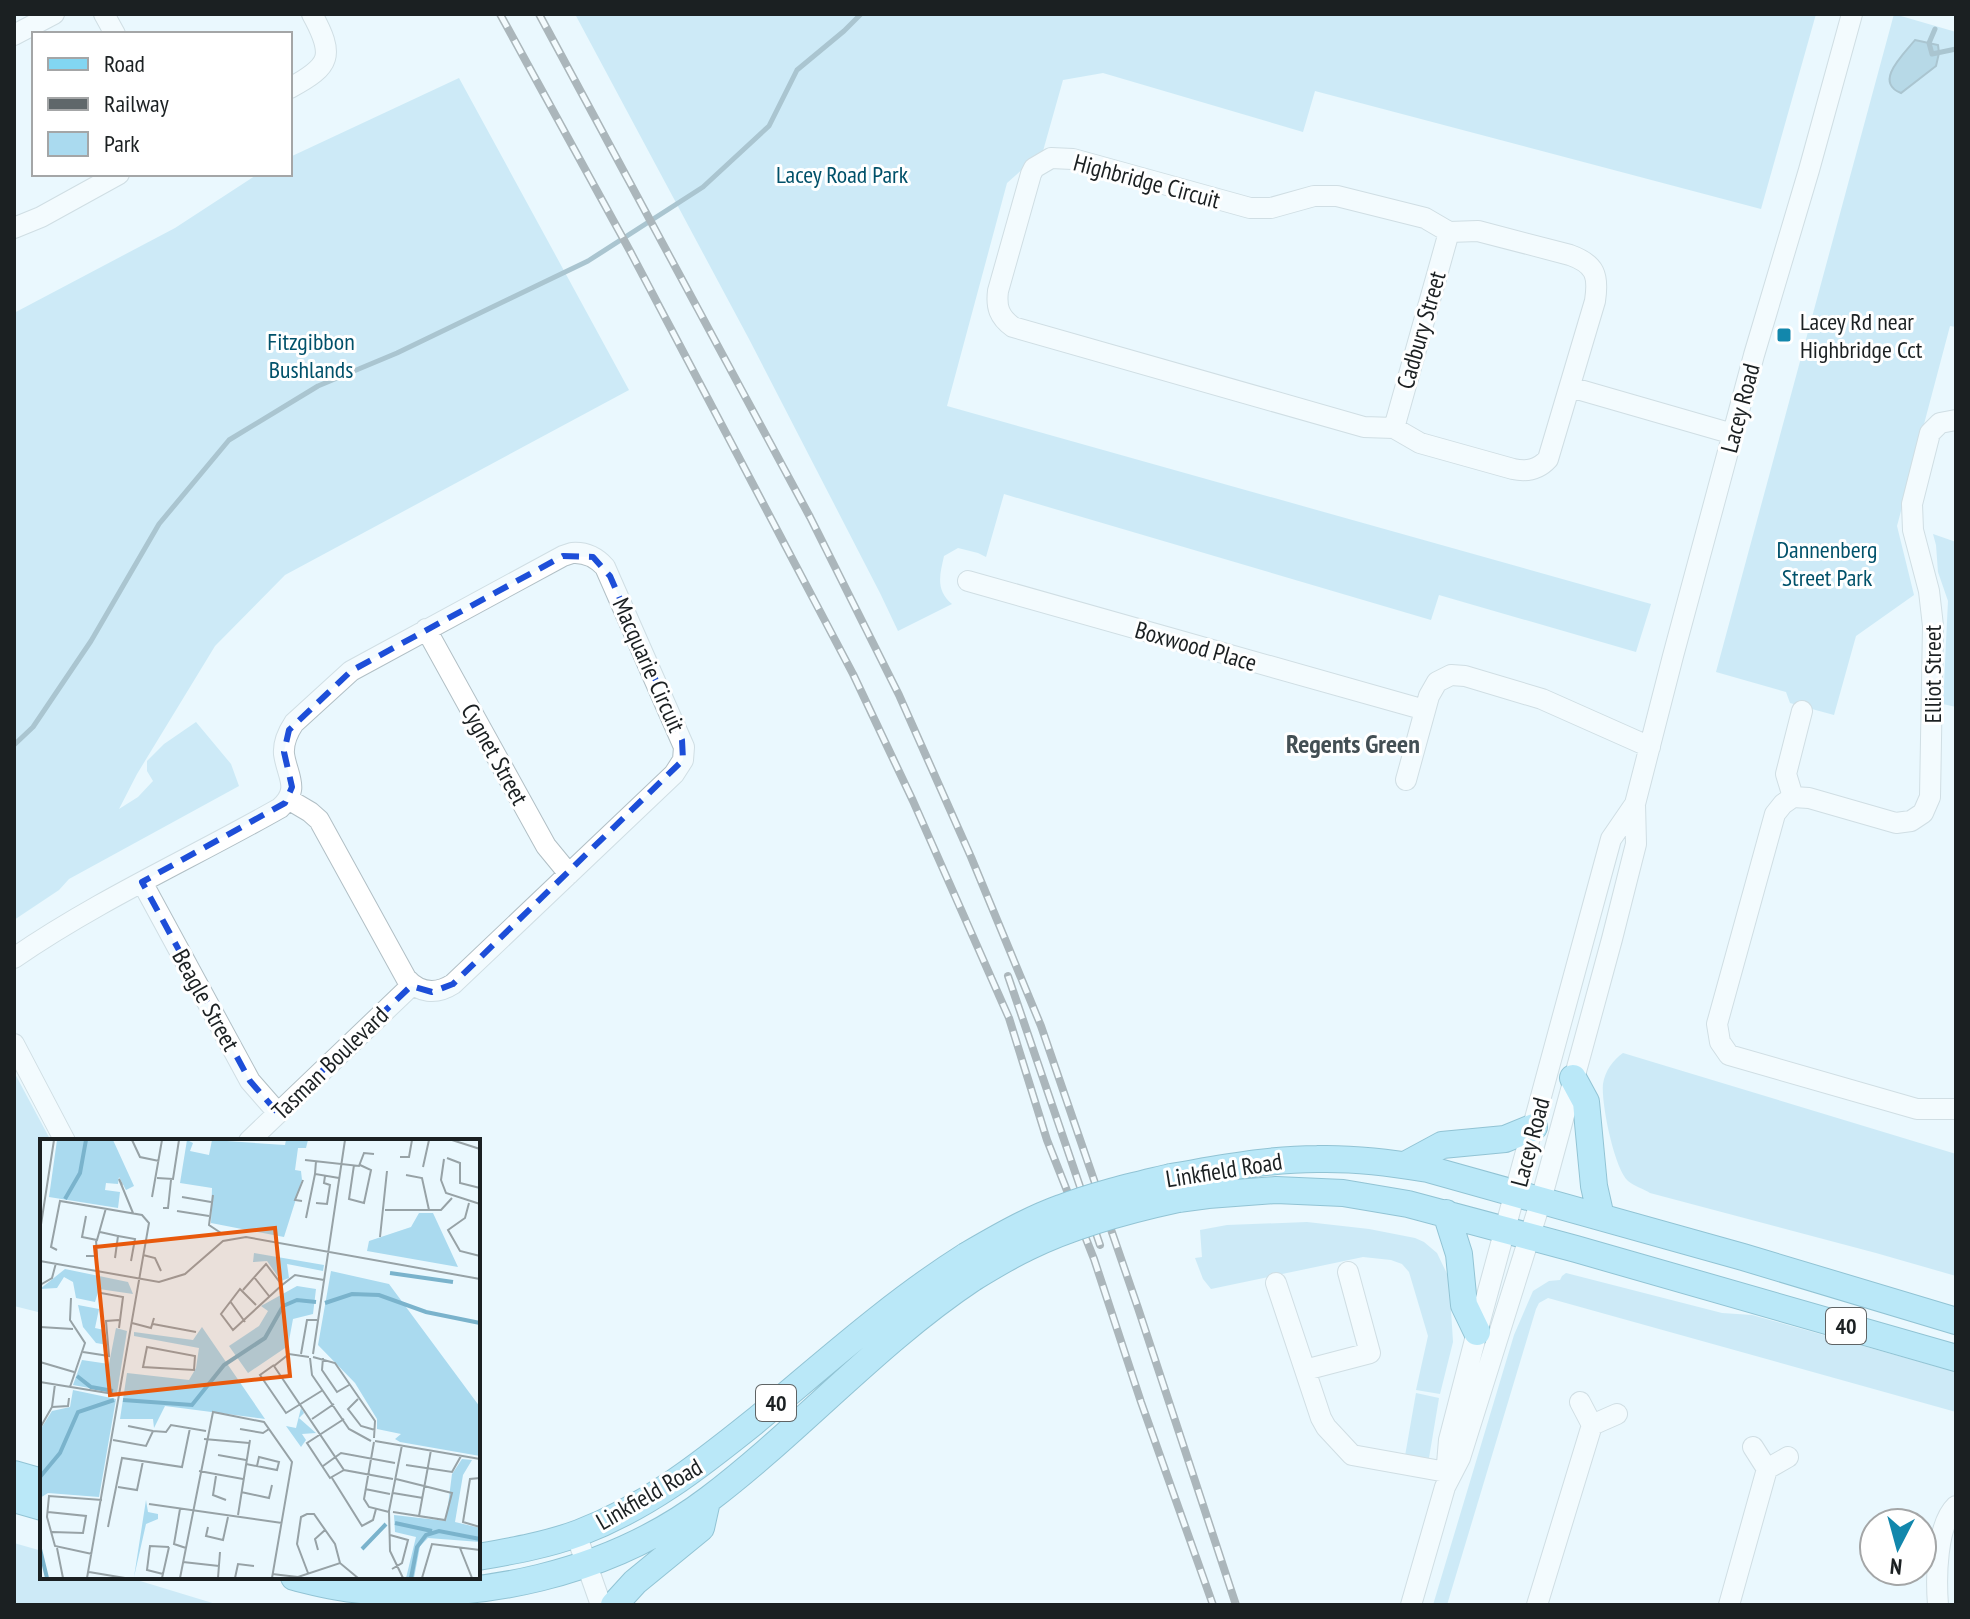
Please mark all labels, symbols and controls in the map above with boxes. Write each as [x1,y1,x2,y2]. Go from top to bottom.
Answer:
legend [32,32,292,176]
text: Road [104,48,145,79]
text: Railway [104,88,169,119]
text: Park [104,128,140,159]
street label: Highbridge Circuit [1070,147,1224,216]
park label: Lacey Road Park [776,159,909,190]
street label: Cadbury Street [1389,267,1453,393]
place label: Lacey Rd near Highbridge Cct [1800,306,1923,365]
park label: Fitzgibbon Bushlands [267,326,355,385]
marker: Lacey Rd near Highbridge Cct [1775,326,1793,344]
street label: Lacey Road [1713,360,1767,456]
park label: Dannenberg Street Park [1777,534,1878,593]
street label: Macquarie Circuit [606,593,693,737]
street label: Boxwood Place [1131,614,1261,678]
street label: Elliot Street [1917,624,1948,723]
street label: Cygnet Street [454,698,536,811]
district label: Regents Green [1286,727,1420,760]
street label: Beagle Street [165,944,247,1057]
street label: Tasman Boulevard [265,1000,395,1126]
street label: Lacey Road [1503,1094,1557,1190]
inset map [40,1139,480,1579]
street label: Linkfield Road [1164,1146,1284,1194]
road number: 40 [1826,1308,1866,1344]
road number: 40 [756,1385,796,1421]
street label: Linkfield Road [590,1451,708,1537]
north arrow [1858,1507,1938,1587]
text: N [1889,1552,1903,1581]

